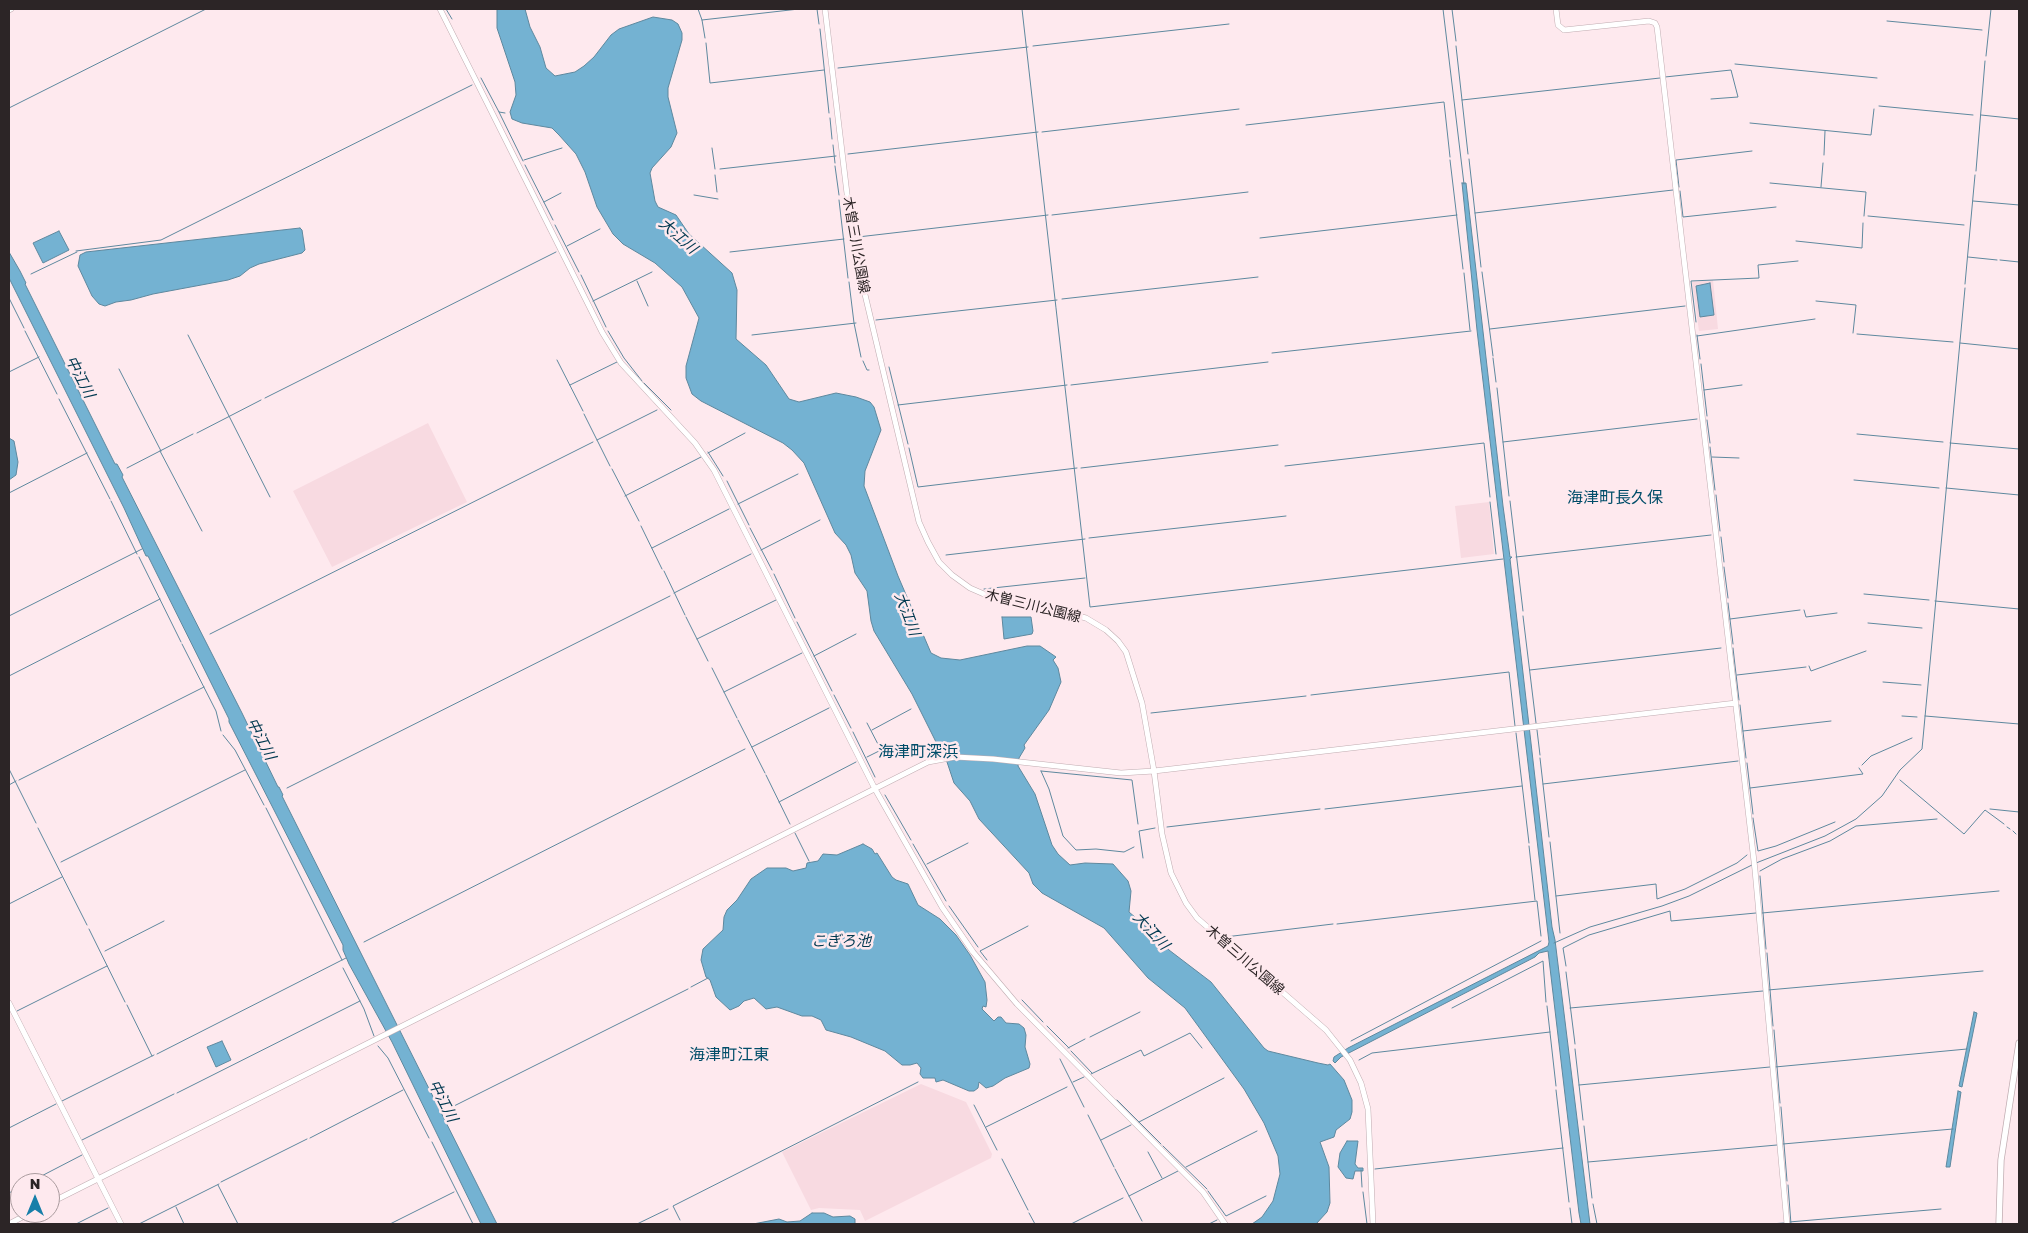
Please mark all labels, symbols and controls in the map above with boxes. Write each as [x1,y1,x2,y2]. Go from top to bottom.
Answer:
street label: 木曽三川公園線 [839,195,873,295]
water label: 大江川 [655,214,701,258]
water label: 中江川 [62,353,98,401]
district label: 海津町長久保 [1567,488,1663,508]
street label: 木曽三川公園線 [983,586,1083,626]
water label: 大江川 [891,590,923,638]
water label: 中江川 [243,715,279,763]
district label: 海津町深浜 [878,742,958,762]
water label: 大江川 [1129,908,1173,954]
street label: 木曽三川公園線 [1203,922,1287,998]
water label: こぎろ池 [811,932,871,950]
district label: 海津町江東 [689,1045,769,1065]
water label: 中江川 [425,1077,461,1125]
north arrow [10,1173,60,1223]
text: N [30,1175,40,1192]

